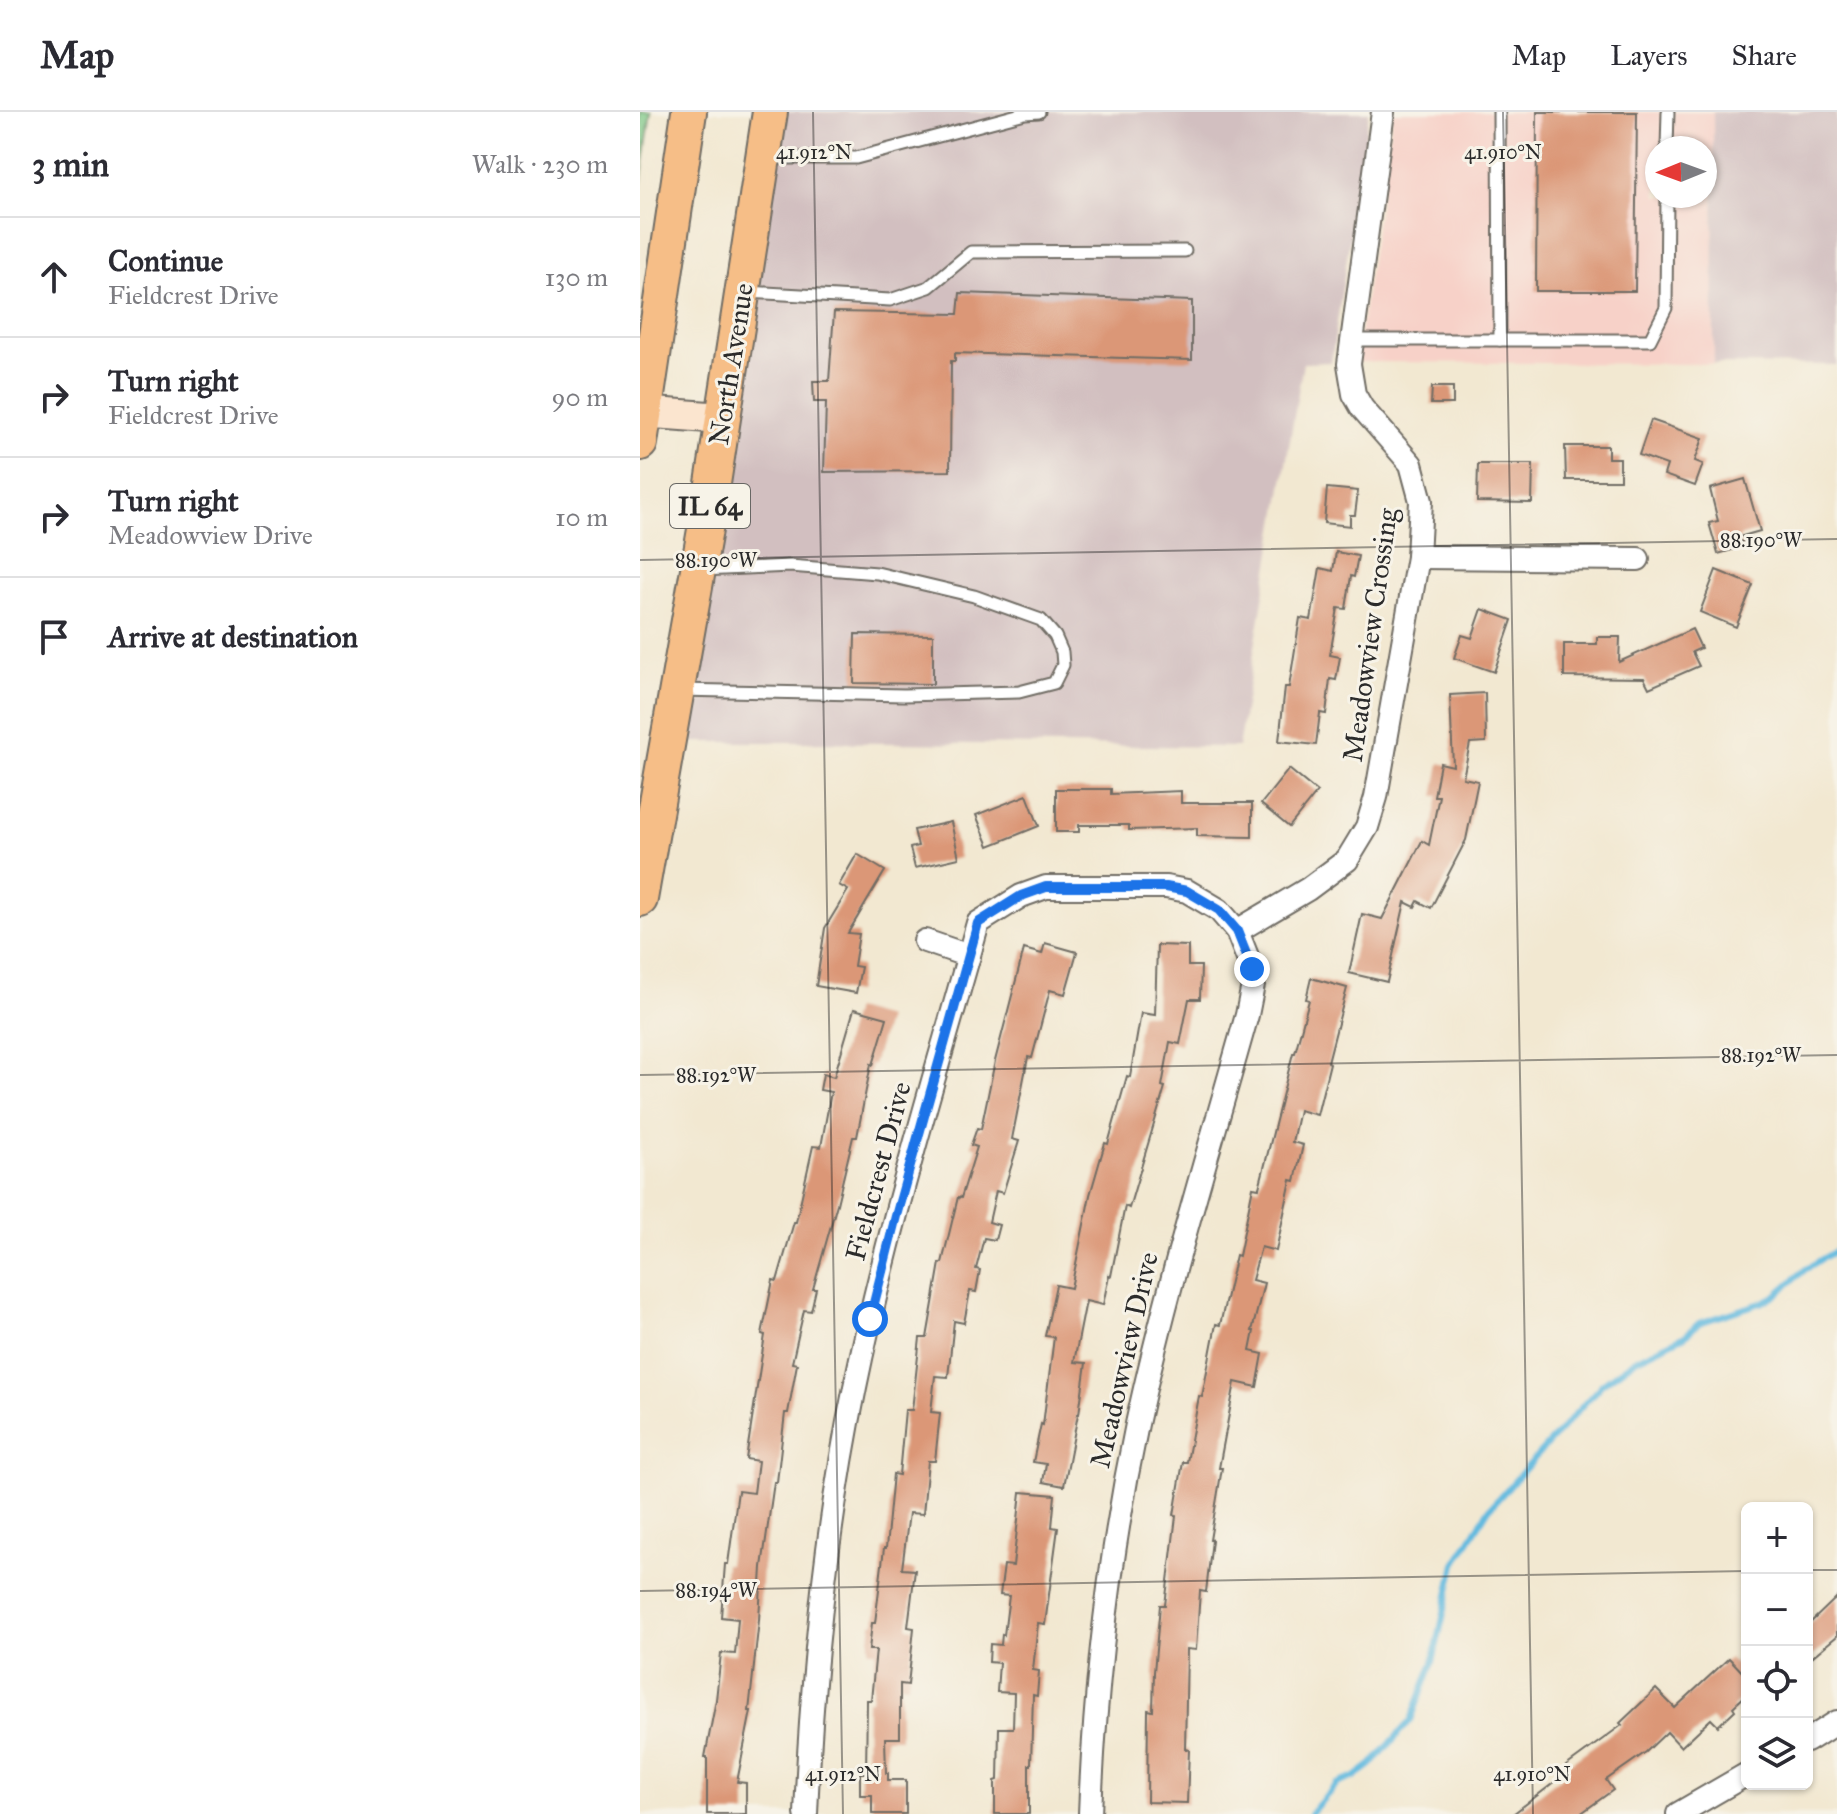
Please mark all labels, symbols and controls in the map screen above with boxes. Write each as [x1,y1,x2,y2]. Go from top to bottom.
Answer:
text: Map [40,32,114,78]
text: Map [1511,38,1566,73]
text: Layers [1610,38,1688,73]
text: Share [1732,38,1797,73]
north arrow [1645,136,1717,208]
text: 41.912°N [776,140,852,164]
text: 41.910°N [1464,140,1542,164]
text: 3 min [32,144,109,185]
text: Walk · 230 m [472,148,608,180]
text: Continue [108,243,223,279]
icon: ahead [32,255,76,299]
text: 130 m [545,261,608,293]
text: Fieldcrest Drive [108,279,279,311]
street label: North Avenue [701,280,761,448]
text: Turn right [108,363,239,399]
icon: right [32,375,76,419]
text: 90 m [551,381,608,413]
text: Fieldcrest Drive [108,399,279,431]
text: Turn right [108,483,239,519]
road number: IL 64 [670,484,750,528]
icon: right [32,495,76,539]
text: 10 m [555,501,608,533]
street label: Meadowview Crossing [1335,505,1405,764]
text: Meadowview Drive [108,519,313,551]
text: 88.190°W [1720,528,1803,552]
text: 88.190°W [675,548,758,572]
icon: arrive [32,615,76,659]
text: Arrive at destination [108,619,358,655]
route end [1234,951,1270,987]
text: 88.192°W [1721,1043,1802,1067]
text: 88.192°W [676,1063,757,1087]
street label: Fieldcrest Drive [837,1078,919,1264]
street label: Meadowview Drive [1082,1249,1166,1471]
route start [852,1301,888,1337]
map controls [1741,1502,1813,1790]
button: + [1741,1502,1813,1574]
button: − [1741,1574,1813,1646]
text: 88.194°W [675,1578,758,1602]
button: locate [1741,1646,1813,1718]
button: layers [1741,1718,1813,1790]
text: 41.912°N [805,1762,881,1786]
text: 41.910°N [1493,1762,1571,1786]

